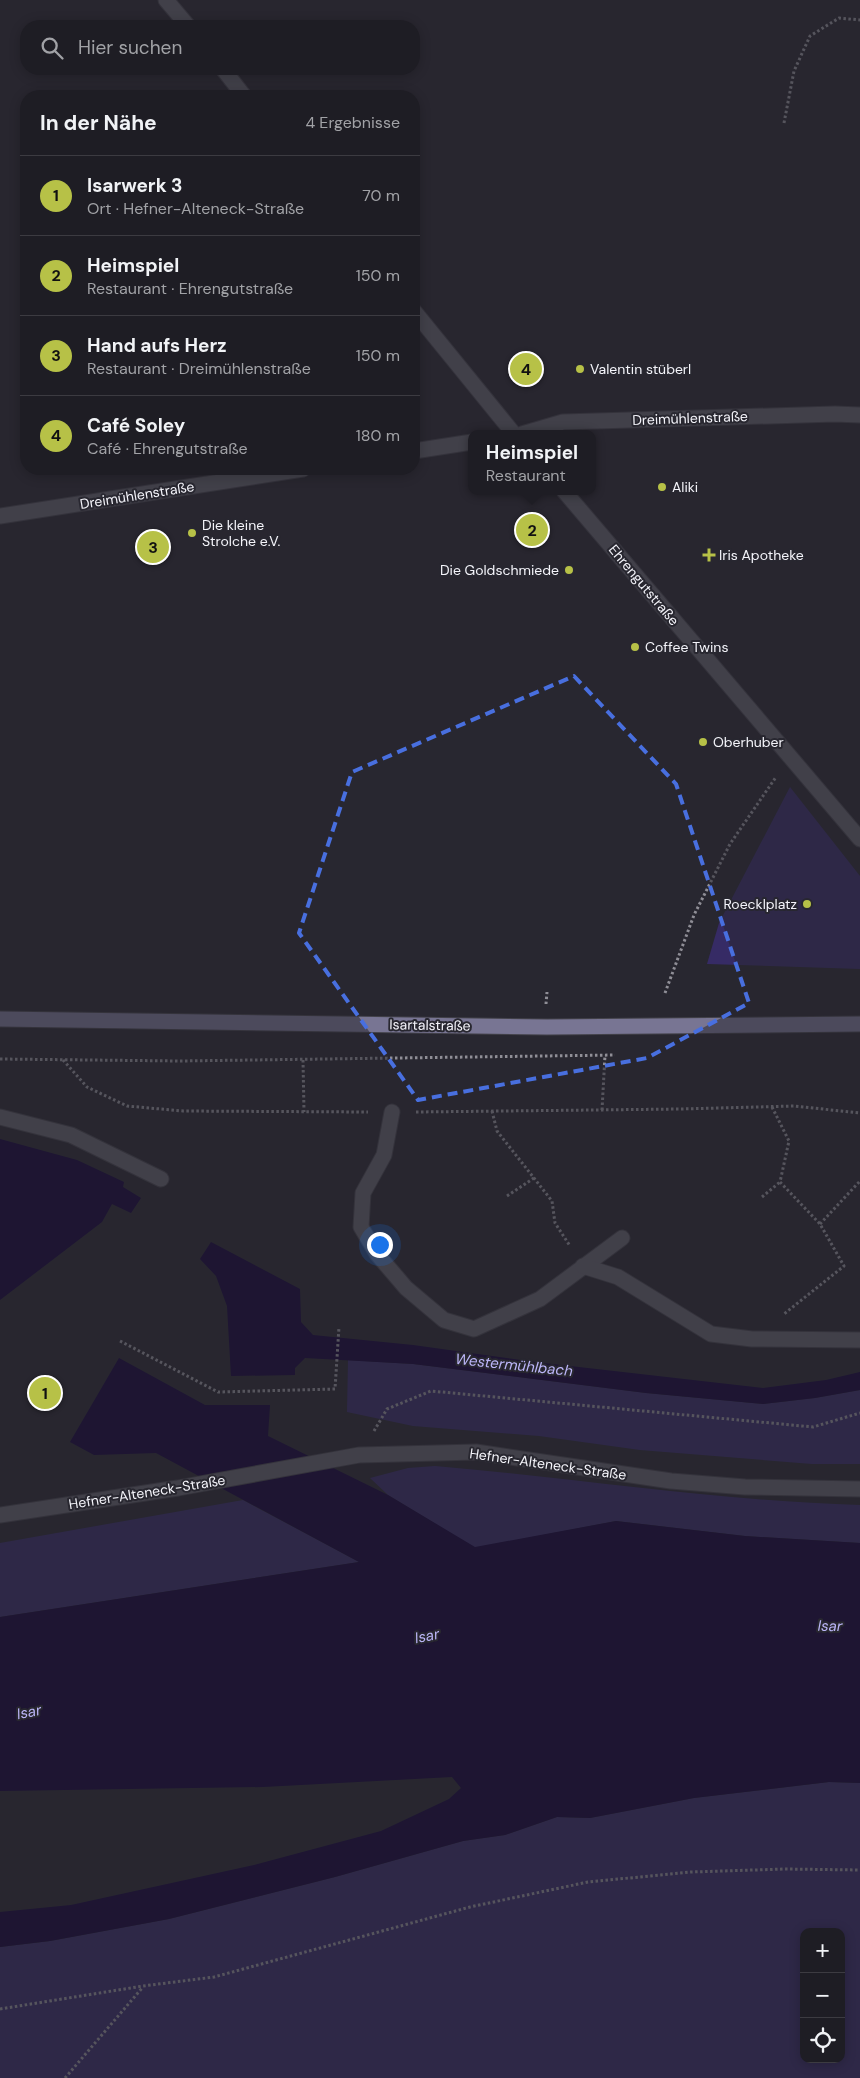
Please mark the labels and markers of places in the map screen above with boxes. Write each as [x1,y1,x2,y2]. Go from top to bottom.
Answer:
pin: 4 [510,350,542,388]
place label: Valentin stüberl [590,360,691,378]
marker: Valentin stüberl [574,363,586,375]
place label: Aliki [672,478,698,496]
marker: Aliki [656,481,668,493]
pin: 2 [516,511,548,549]
place label: Die kleine Strolche e.V. [202,516,281,550]
marker: Die kleine Strolche e.V. [186,527,198,539]
pin: 3 [137,528,169,566]
place label: Iris Apotheke [719,546,804,564]
marker: Iris Apotheke [703,549,715,561]
place label: Die Goldschmiede [440,561,559,579]
marker: Die Goldschmiede [563,564,575,576]
place label: Coffee Twins [645,638,728,656]
marker: Coffee Twins [629,641,641,653]
place label: Oberhuber [713,733,784,751]
marker: Oberhuber [697,736,709,748]
place label: Roecklplatz [723,895,797,913]
marker: Roecklplatz [801,898,813,910]
pin: 1 [29,1374,61,1412]

